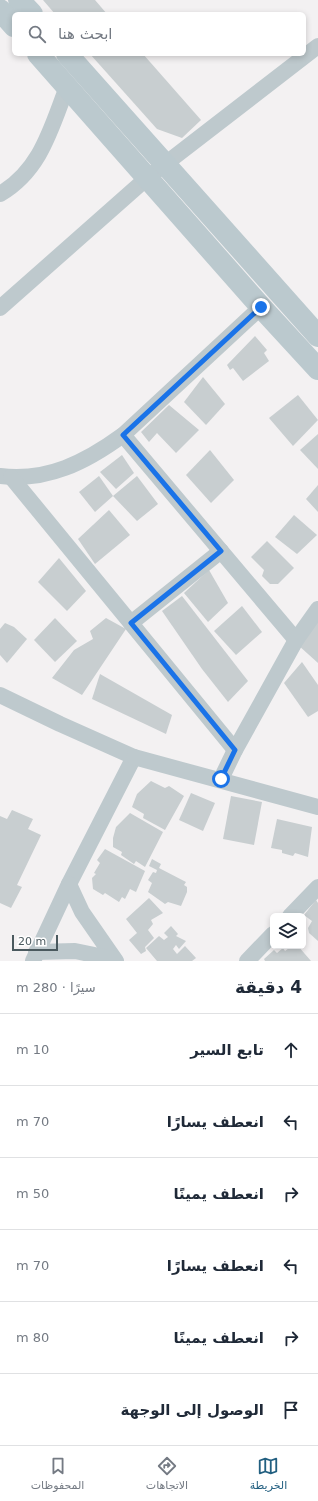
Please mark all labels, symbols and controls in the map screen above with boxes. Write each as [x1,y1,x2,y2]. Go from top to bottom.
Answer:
search box [12,12,306,56]
icon: search [26,23,48,45]
text: ابحث هنا [58,25,113,43]
route end [252,298,270,316]
route start [212,770,230,788]
map controls [270,913,306,949]
button: layers [270,913,306,949]
scale bar [12,933,58,952]
text: 20 m [18,935,46,948]
text: 4 دقيقة [235,977,302,997]
text: سيرًا · 280 m [16,980,96,995]
icon: ahead [280,1039,302,1061]
text: تابع السير [190,1041,264,1059]
text: 10 m [16,1042,49,1057]
icon: left [280,1111,302,1133]
text: انعطف يسارًا [167,1113,264,1131]
text: 70 m [16,1114,49,1129]
icon: right [280,1183,302,1205]
text: انعطف يمينًا [173,1185,264,1203]
text: 50 m [16,1186,49,1201]
icon: left [280,1255,302,1277]
text: انعطف يسارًا [167,1257,264,1275]
text: 70 m [16,1258,49,1273]
icon: right [280,1327,302,1349]
text: انعطف يمينًا [173,1329,264,1347]
text: 80 m [16,1330,49,1345]
icon: arrive [280,1399,302,1421]
text: الوصول إلى الوجهة [121,1401,264,1419]
tab: المحفوظات [31,1455,84,1492]
tab: الاتجاهات [146,1455,188,1492]
tab: الخريطة [250,1455,287,1492]

